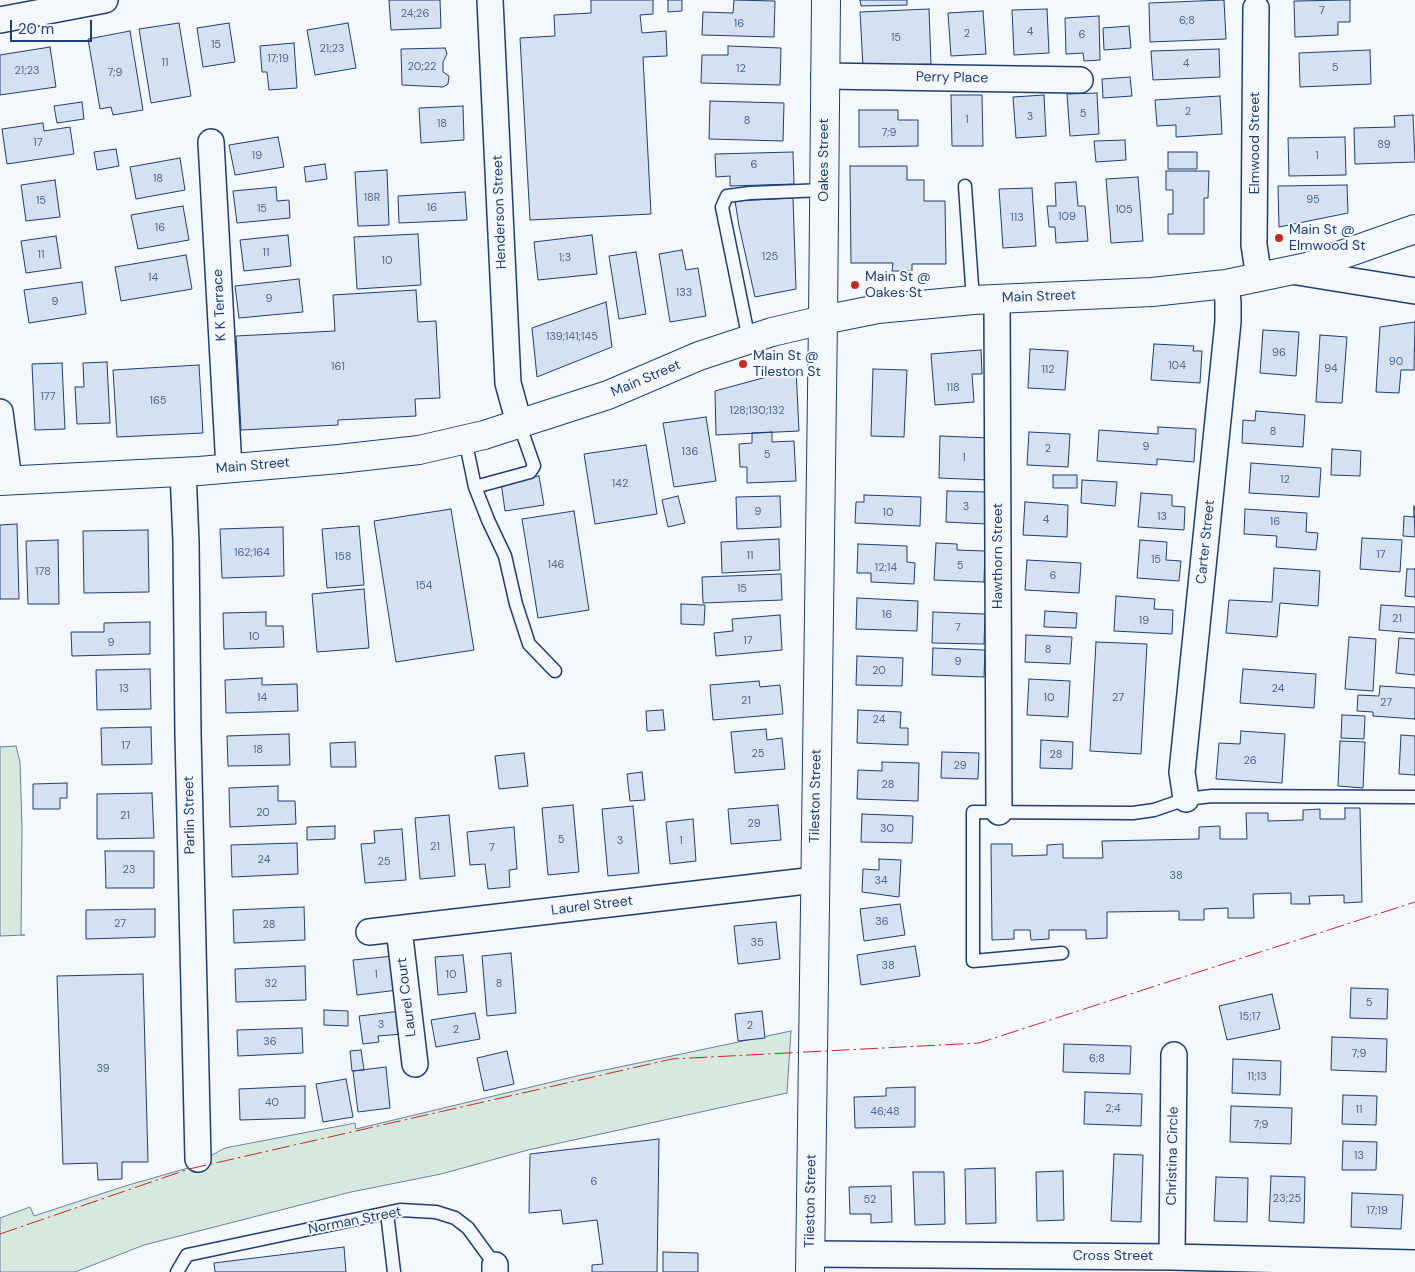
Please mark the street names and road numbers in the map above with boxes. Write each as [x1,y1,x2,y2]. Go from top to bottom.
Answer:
street label: Perry Place [916,69,988,87]
street label: Elmwood Street [1247,92,1263,194]
street label: Oakes Street [816,118,832,202]
street label: Henderson Street [490,155,510,269]
street label: K K Terrace [210,268,230,342]
street label: Main Street [1002,287,1076,307]
street label: Main Street [609,357,683,401]
street label: Main Street [215,454,291,478]
street label: Carter Street [1193,499,1219,585]
street label: Hawthorn Street [990,503,1006,609]
street label: Tileston Street [807,749,825,843]
street label: Parlin Street [181,776,199,854]
street label: Laurel Street [550,893,634,919]
street label: Laurel Court [394,956,420,1038]
street label: Christina Circle [1164,1106,1182,1206]
street label: Tileston Street [802,1154,820,1248]
street label: Norman Street [307,1204,403,1238]
street label: Cross Street [1073,1248,1153,1264]

